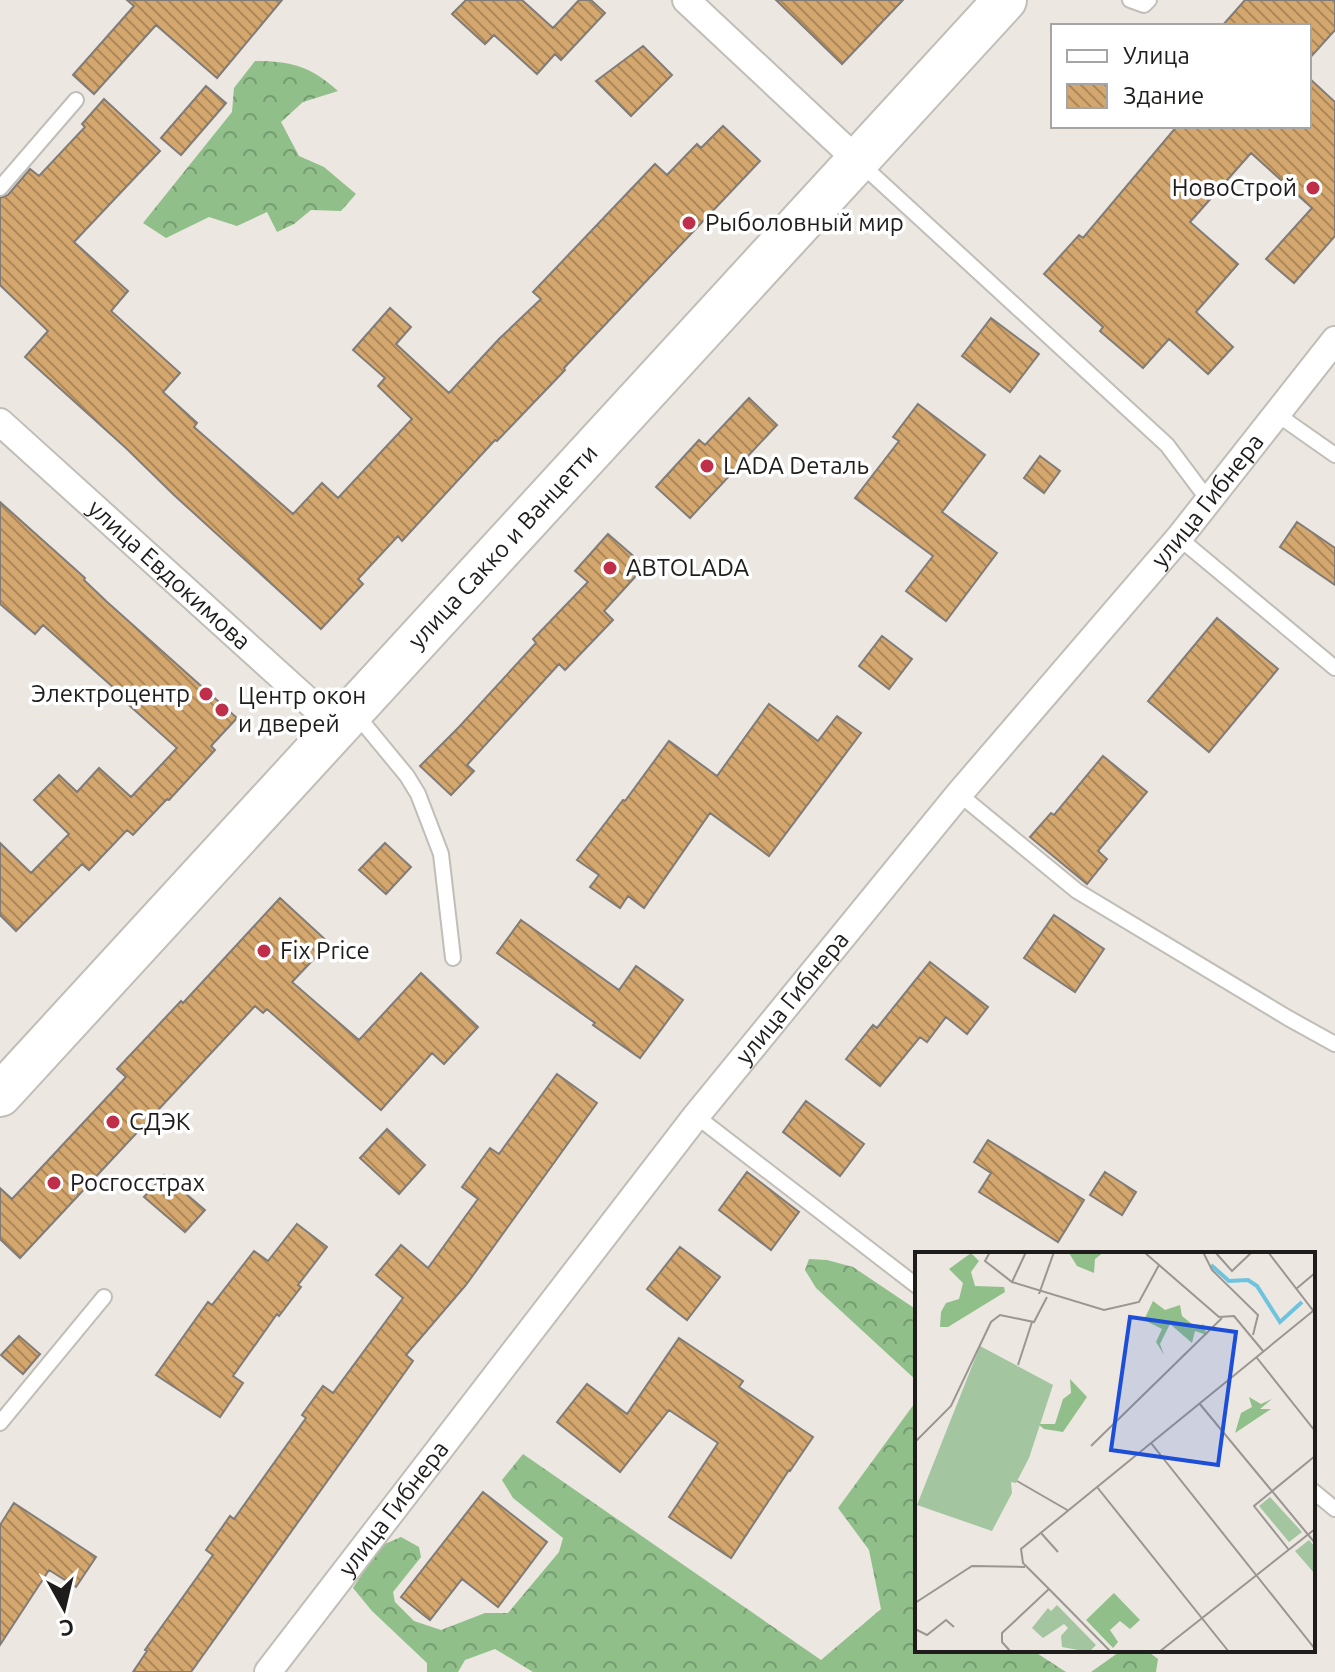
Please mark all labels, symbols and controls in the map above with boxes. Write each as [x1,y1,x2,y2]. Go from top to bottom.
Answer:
legend [1051,24,1311,128]
text: Улица [1123,42,1190,69]
text: Здание [1123,82,1204,109]
place label: НовоСтрой [1172,174,1297,201]
marker: НовоСтрой [1304,179,1322,197]
place label: Рыболовный мир [705,209,904,236]
marker: Рыболовный мир [680,214,698,232]
street label: улица Гибнера [1146,428,1269,573]
street label: улица Сакко и Ванцетти [403,439,603,654]
place label: LADA Dеталь [723,452,869,479]
marker: LADA Dеталь [698,457,716,475]
street label: улица Евдокимова [83,494,256,655]
place label: АВТОLADA [626,554,750,581]
marker: АВТОLADA [601,559,619,577]
place label: Электроцентр [31,680,190,707]
place label: Центр окон и дверей [238,682,366,737]
marker: Электроцентр [197,685,215,703]
marker: Центр окон и дверей [213,701,231,719]
street label: улица Гибнера [730,926,854,1069]
place label: Fix Price [280,937,370,964]
marker: Fix Price [255,942,273,960]
place label: СДЭК [129,1108,191,1135]
marker: СДЭК [104,1113,122,1131]
place label: Росгосстрах [70,1169,205,1196]
marker: Росгосстрах [45,1174,63,1192]
inset map [915,1252,1315,1652]
street label: улица Гибнера [333,1436,454,1581]
north arrow [24,1568,104,1648]
text: С [58,1615,76,1642]

